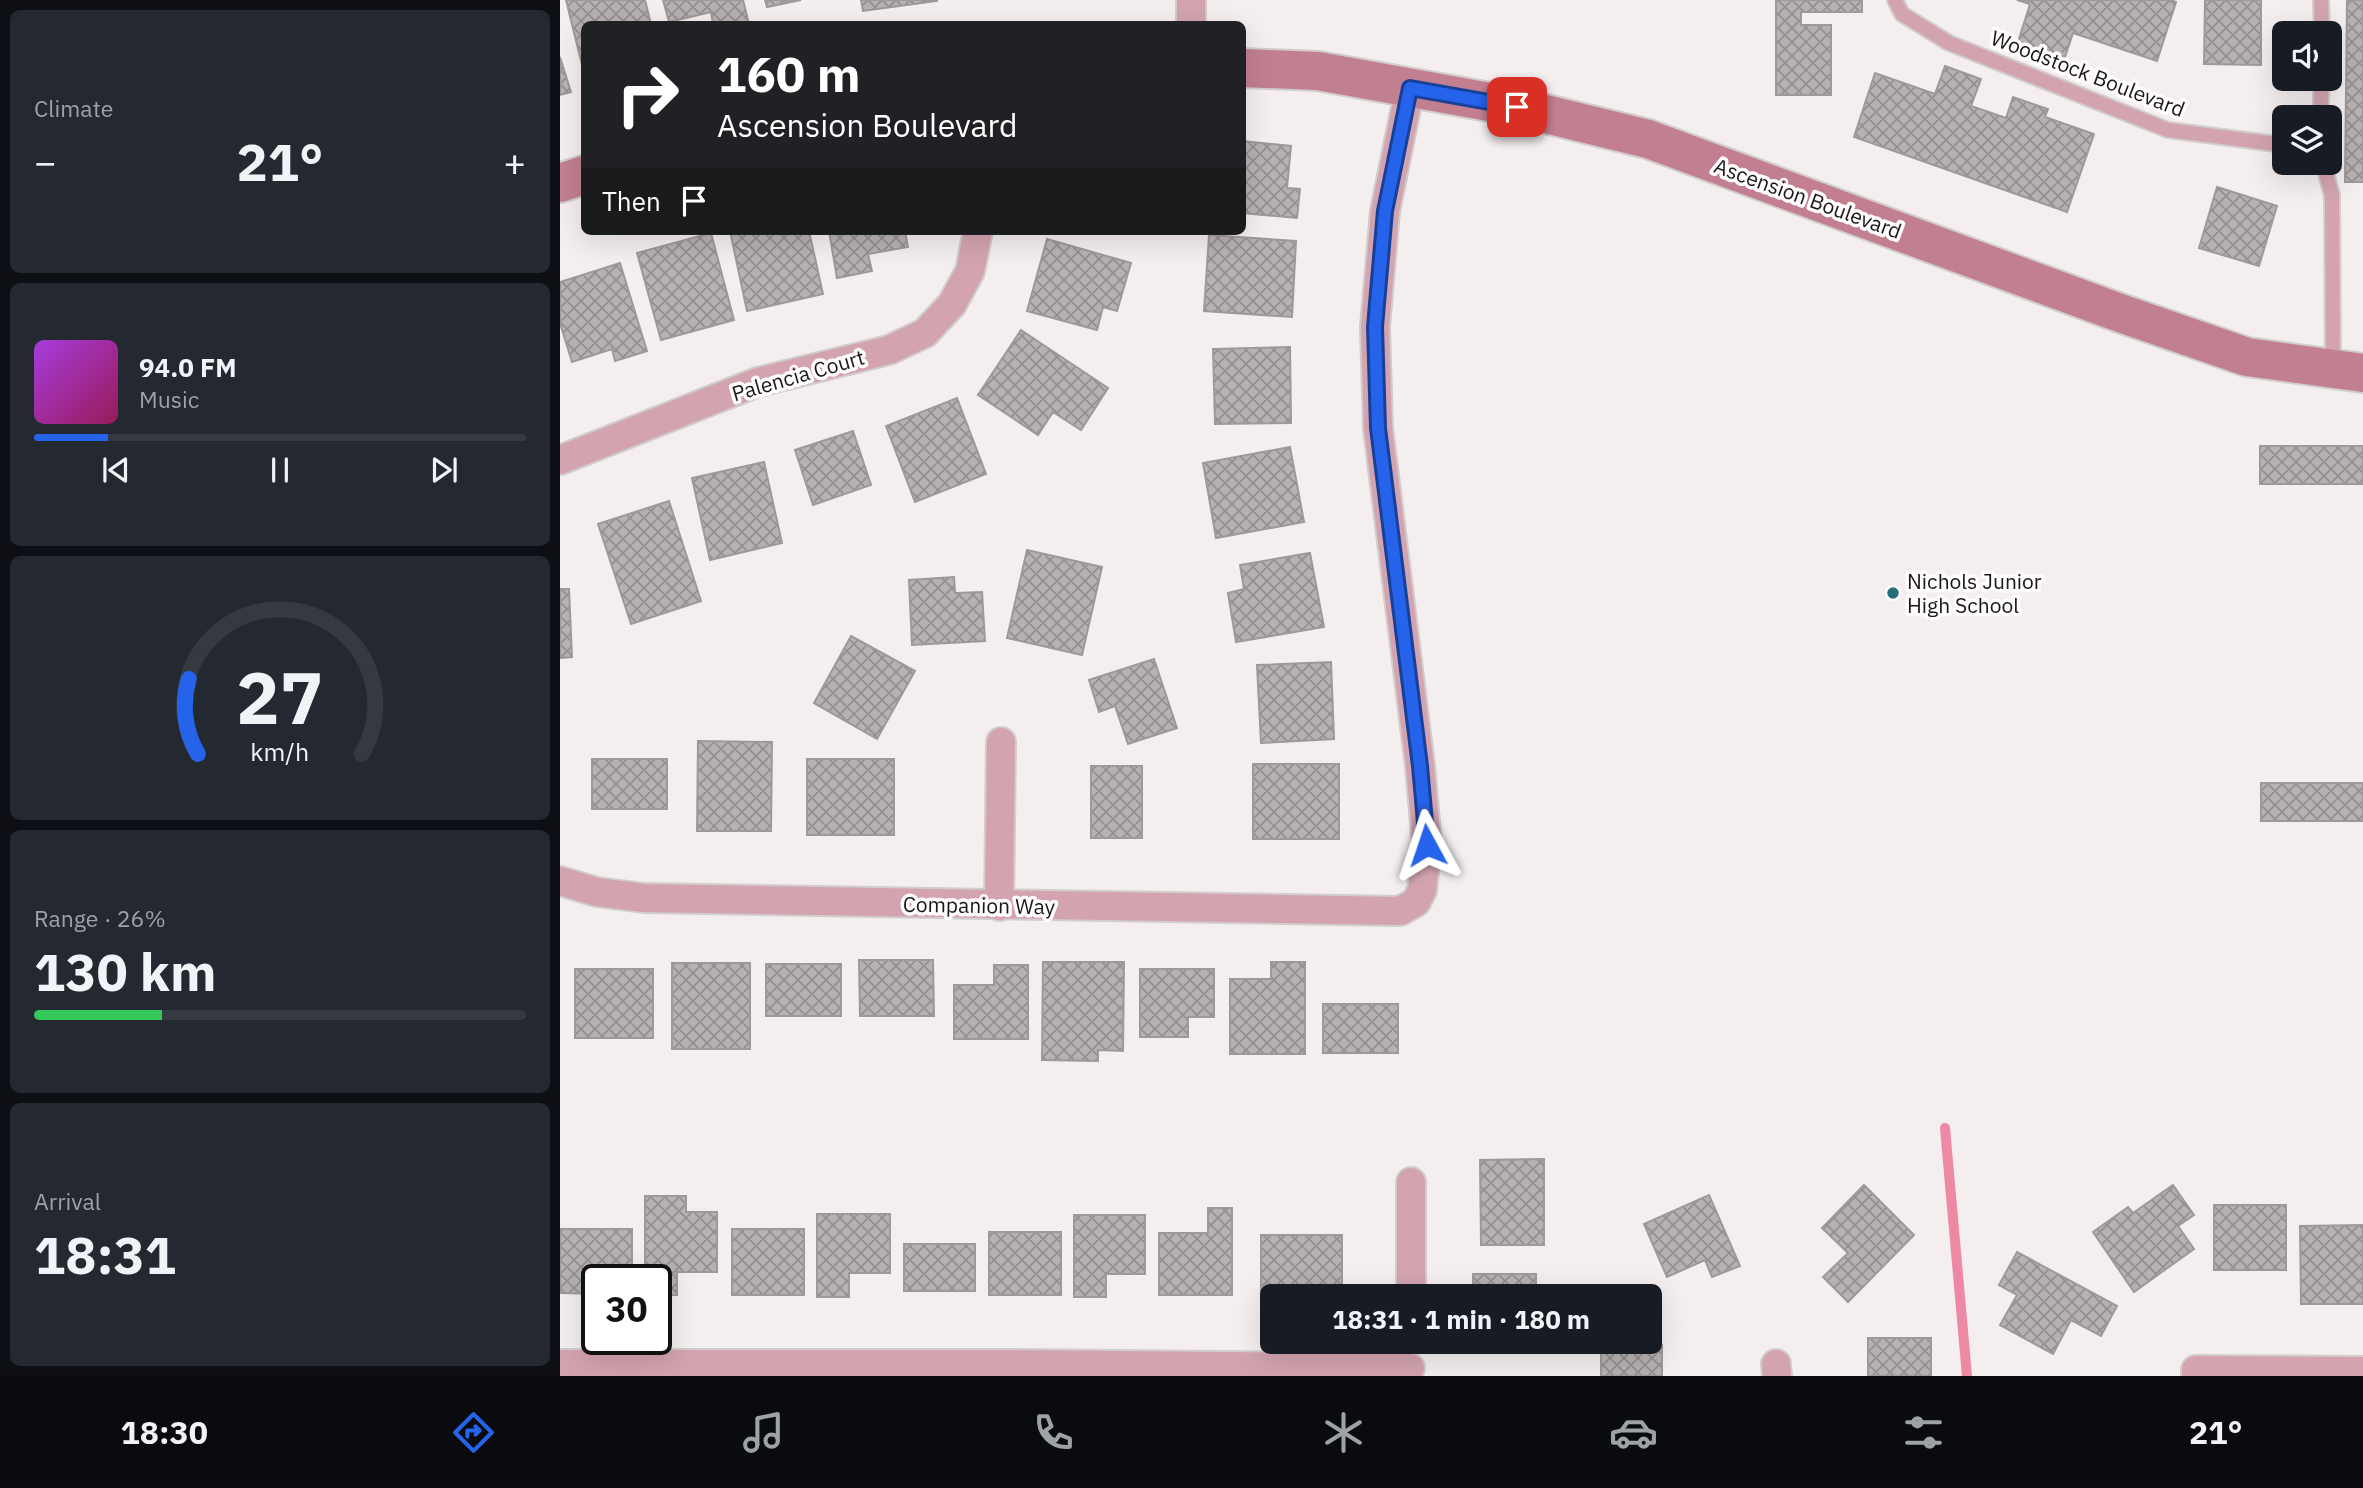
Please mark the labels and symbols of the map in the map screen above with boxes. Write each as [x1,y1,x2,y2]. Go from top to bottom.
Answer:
street label: Woodstock Boulevard [1987,23,2189,123]
pin [1487,77,1547,137]
street label: Ascension Boulevard [1711,151,1905,245]
street label: Palencia Court [728,343,868,407]
place label: Nichols Junior High School [1907,567,2042,619]
marker: Nichols Junior High School [1885,585,1901,601]
position arrow [1390,808,1464,882]
street label: Companion Way [903,890,1056,920]
speed limit sign: 30 [581,1264,672,1355]

